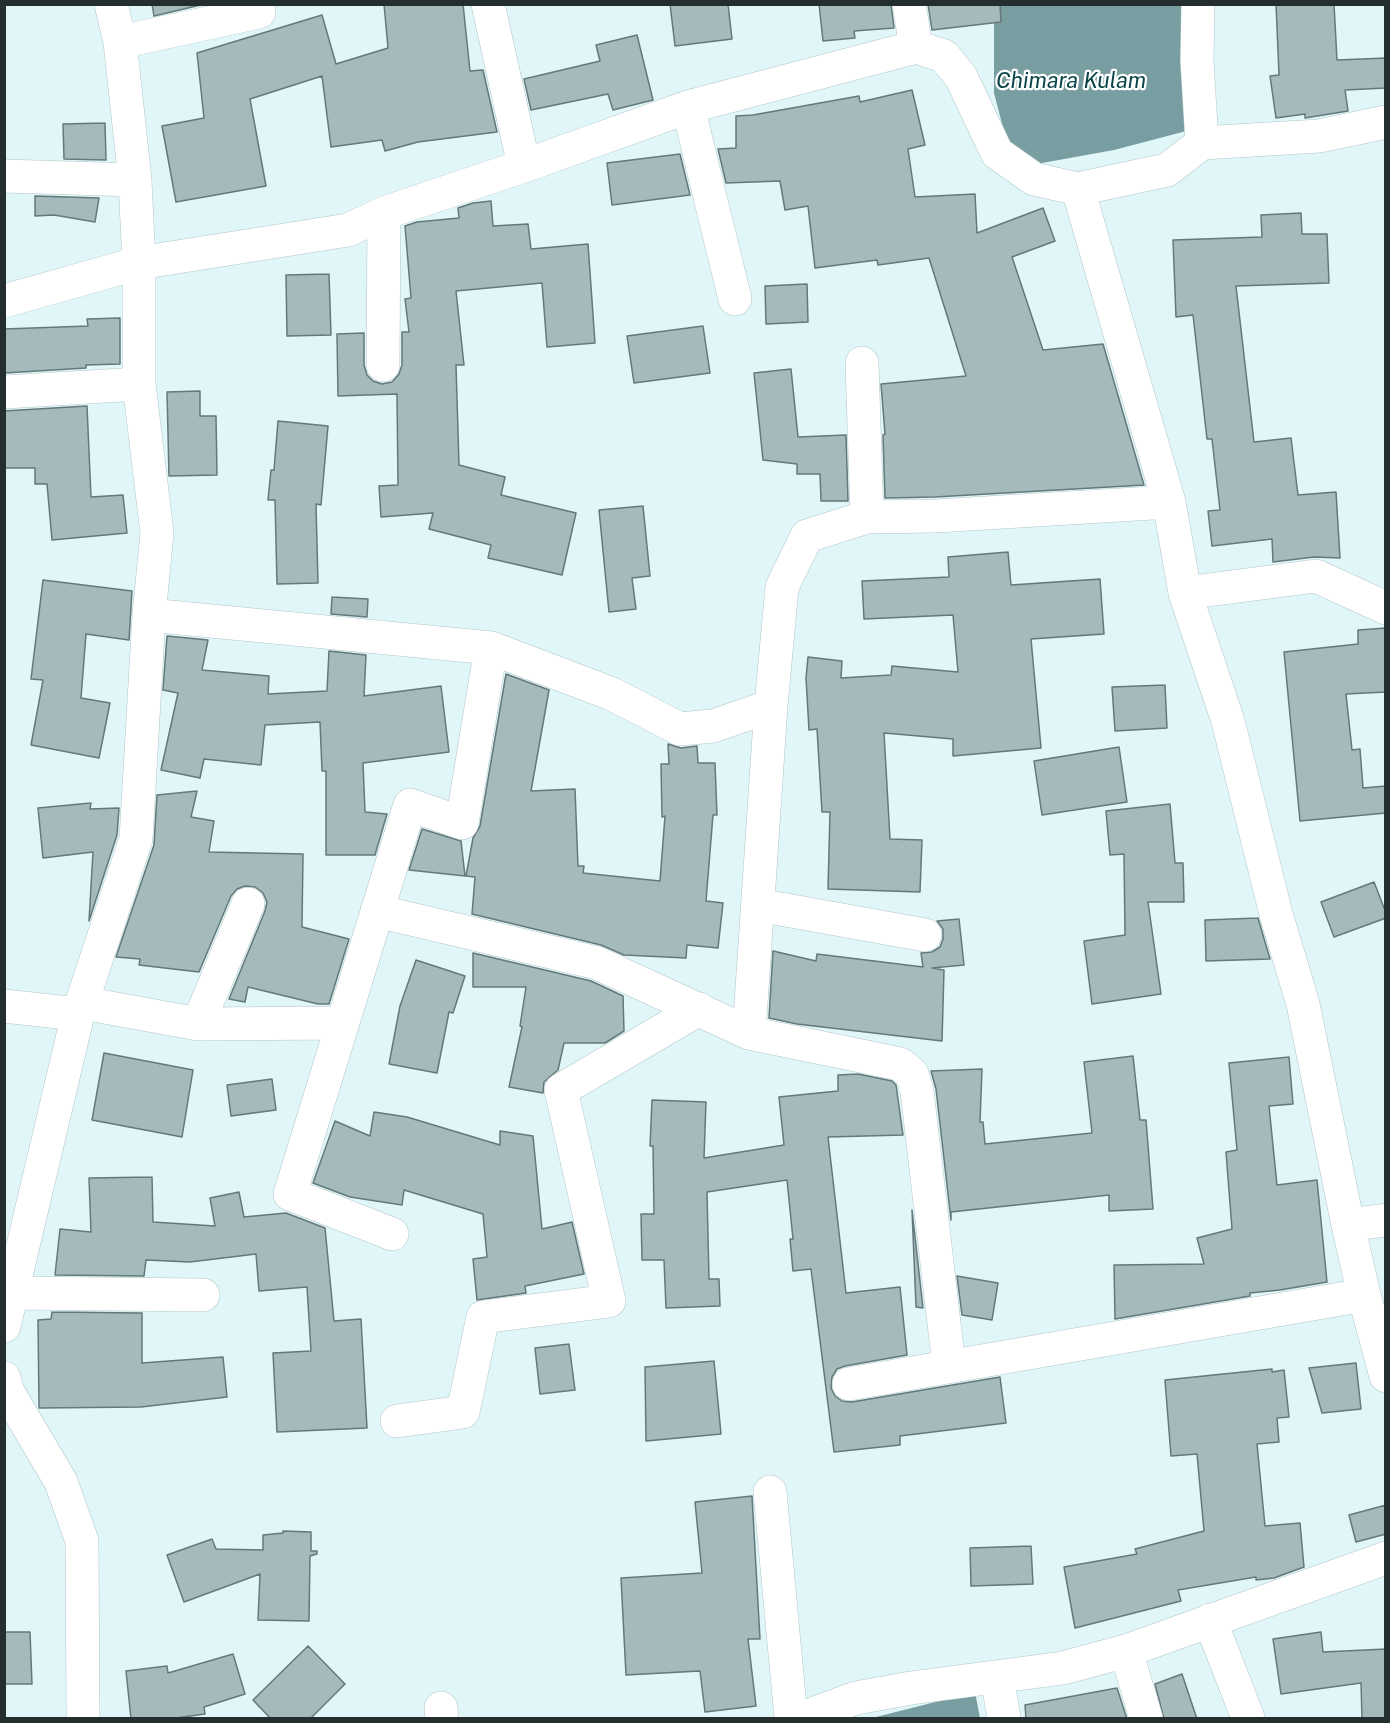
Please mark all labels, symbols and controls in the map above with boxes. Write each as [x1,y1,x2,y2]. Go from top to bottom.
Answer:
water label: Chimara Kulam [996,68,1146,94]

